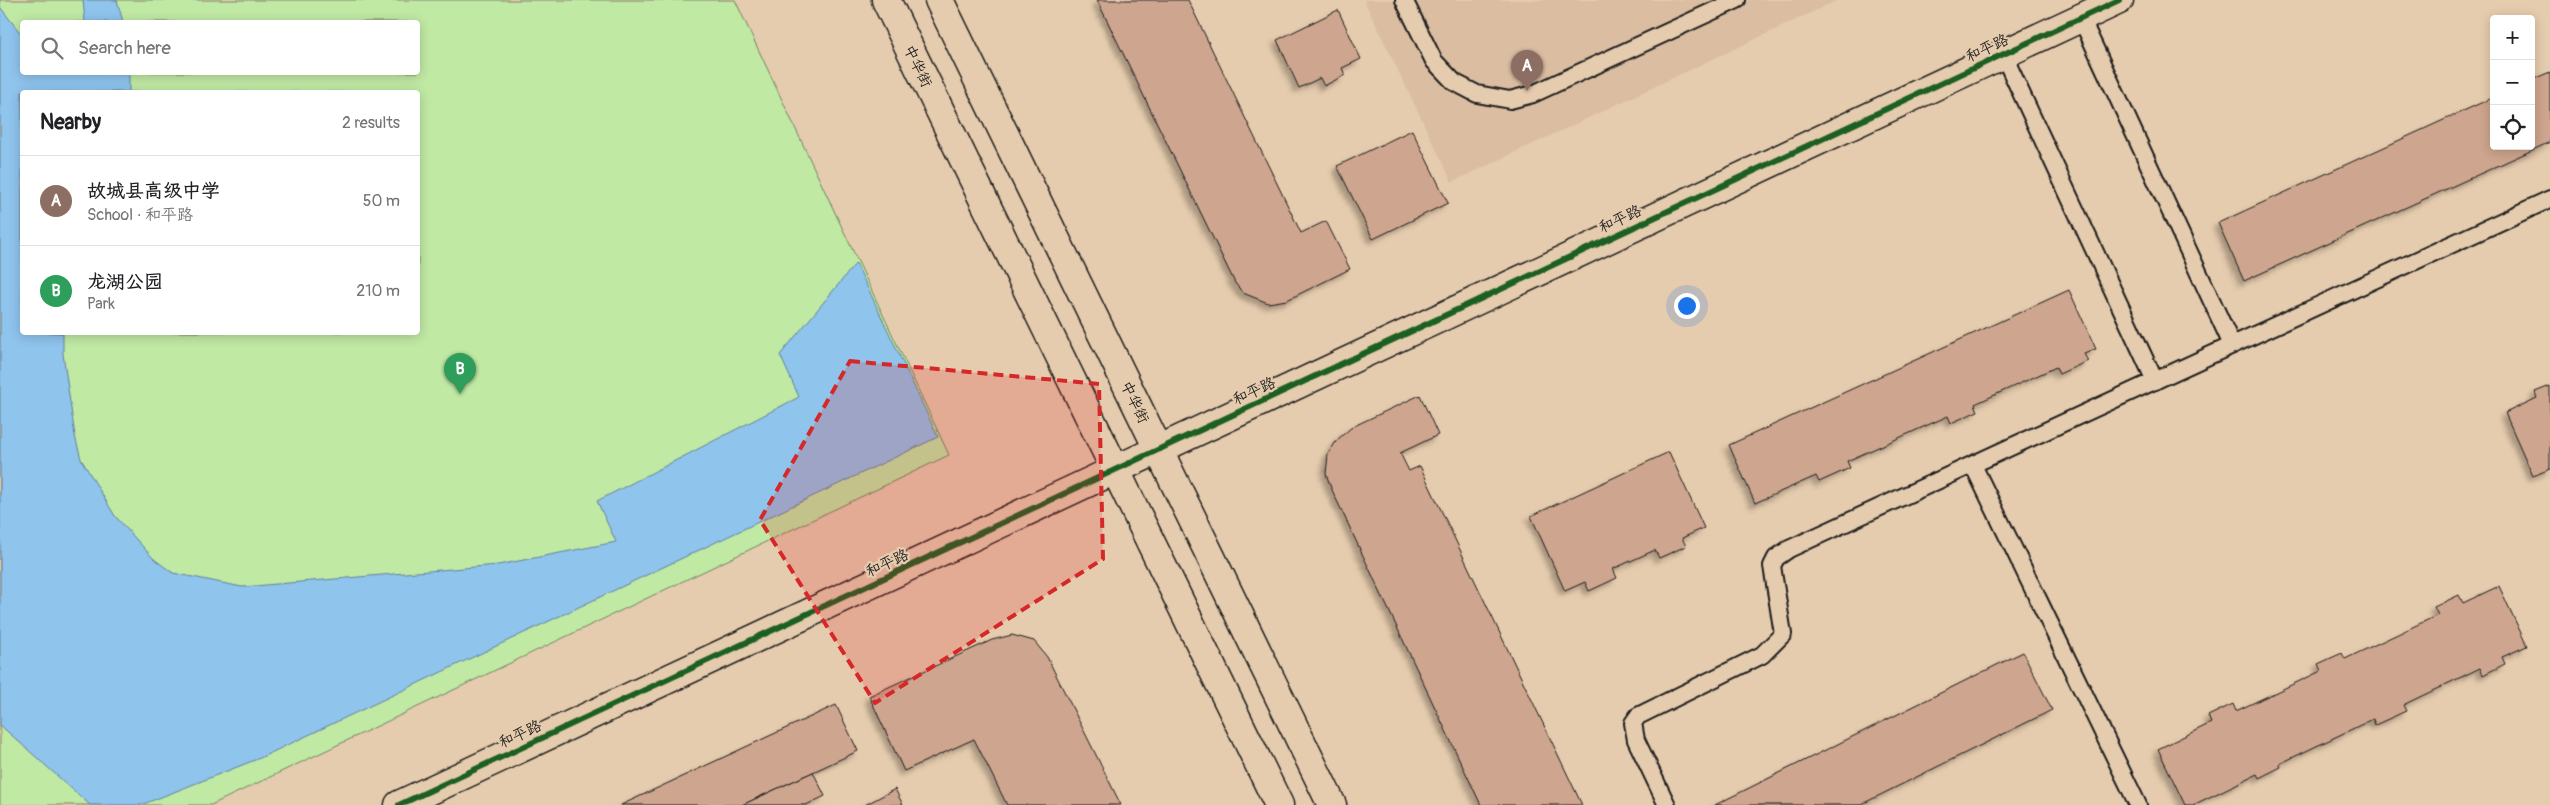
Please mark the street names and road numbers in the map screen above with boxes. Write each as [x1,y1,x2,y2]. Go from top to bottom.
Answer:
street label: 和平路 [1963,30,2012,67]
street label: 中华街 [899,42,936,91]
street label: 和平路 [1596,201,1645,238]
street label: 和平路 [1230,373,1279,410]
street label: 中华街 [1116,378,1153,427]
street label: 和平路 [863,545,912,582]
street label: 和平路 [496,716,545,753]

